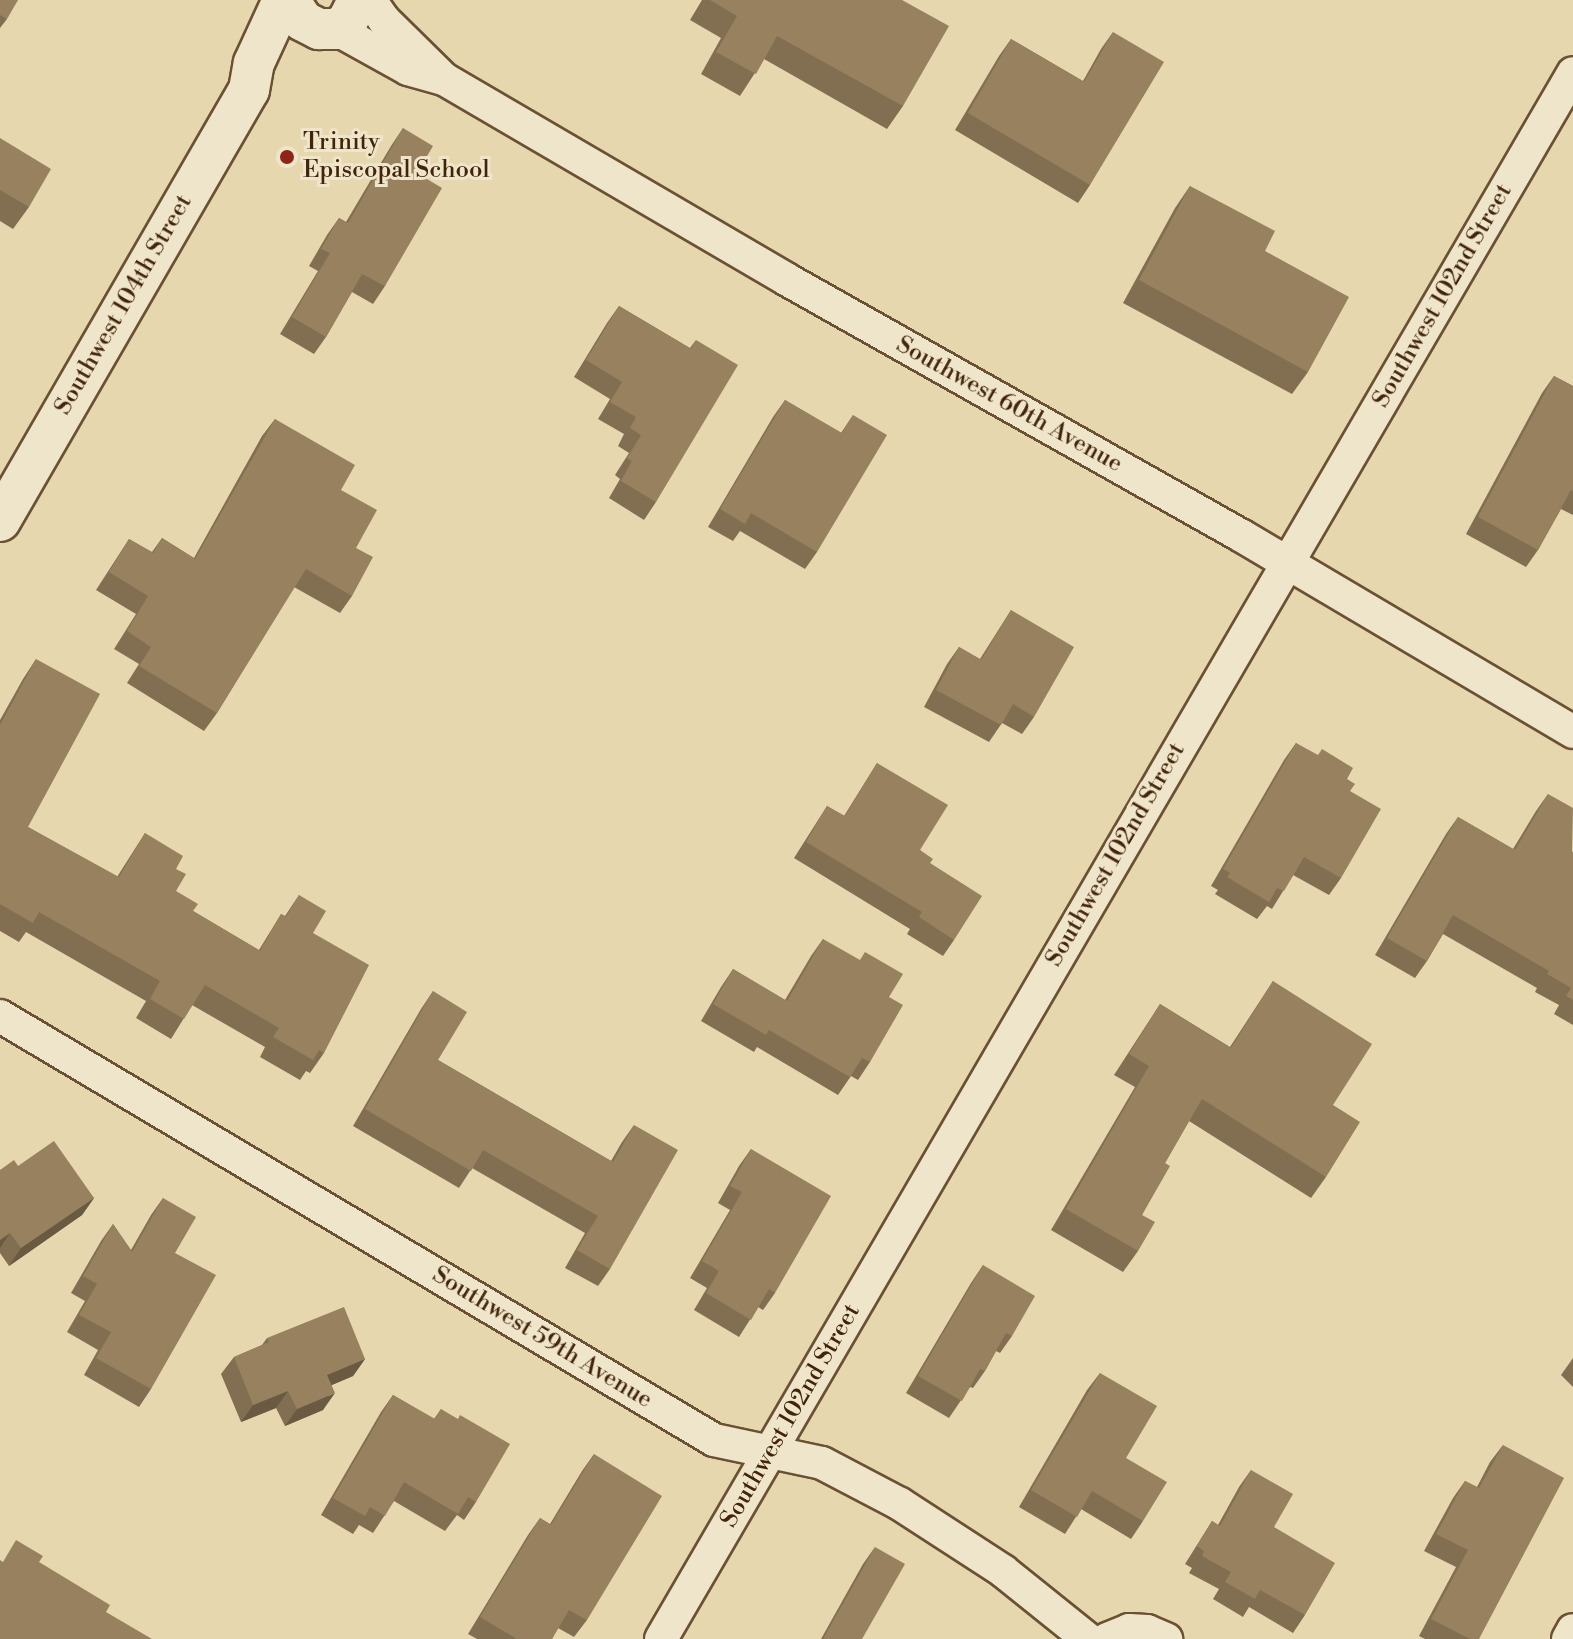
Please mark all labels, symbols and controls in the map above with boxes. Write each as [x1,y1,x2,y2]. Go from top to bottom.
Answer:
place label: Trinity Episcopal School [303,129,490,185]
marker: Trinity Episcopal School [278,148,296,166]
street label: Southwest 102nd Street [1367,179,1519,413]
street label: Southwest 104th Street [49,190,199,420]
street label: Southwest 60th Avenue [891,331,1127,479]
street label: Southwest 102nd Street [1040,738,1192,972]
street label: Southwest 59th Avenue [427,1261,657,1415]
street label: Southwest 102nd Street [715,1299,867,1533]

